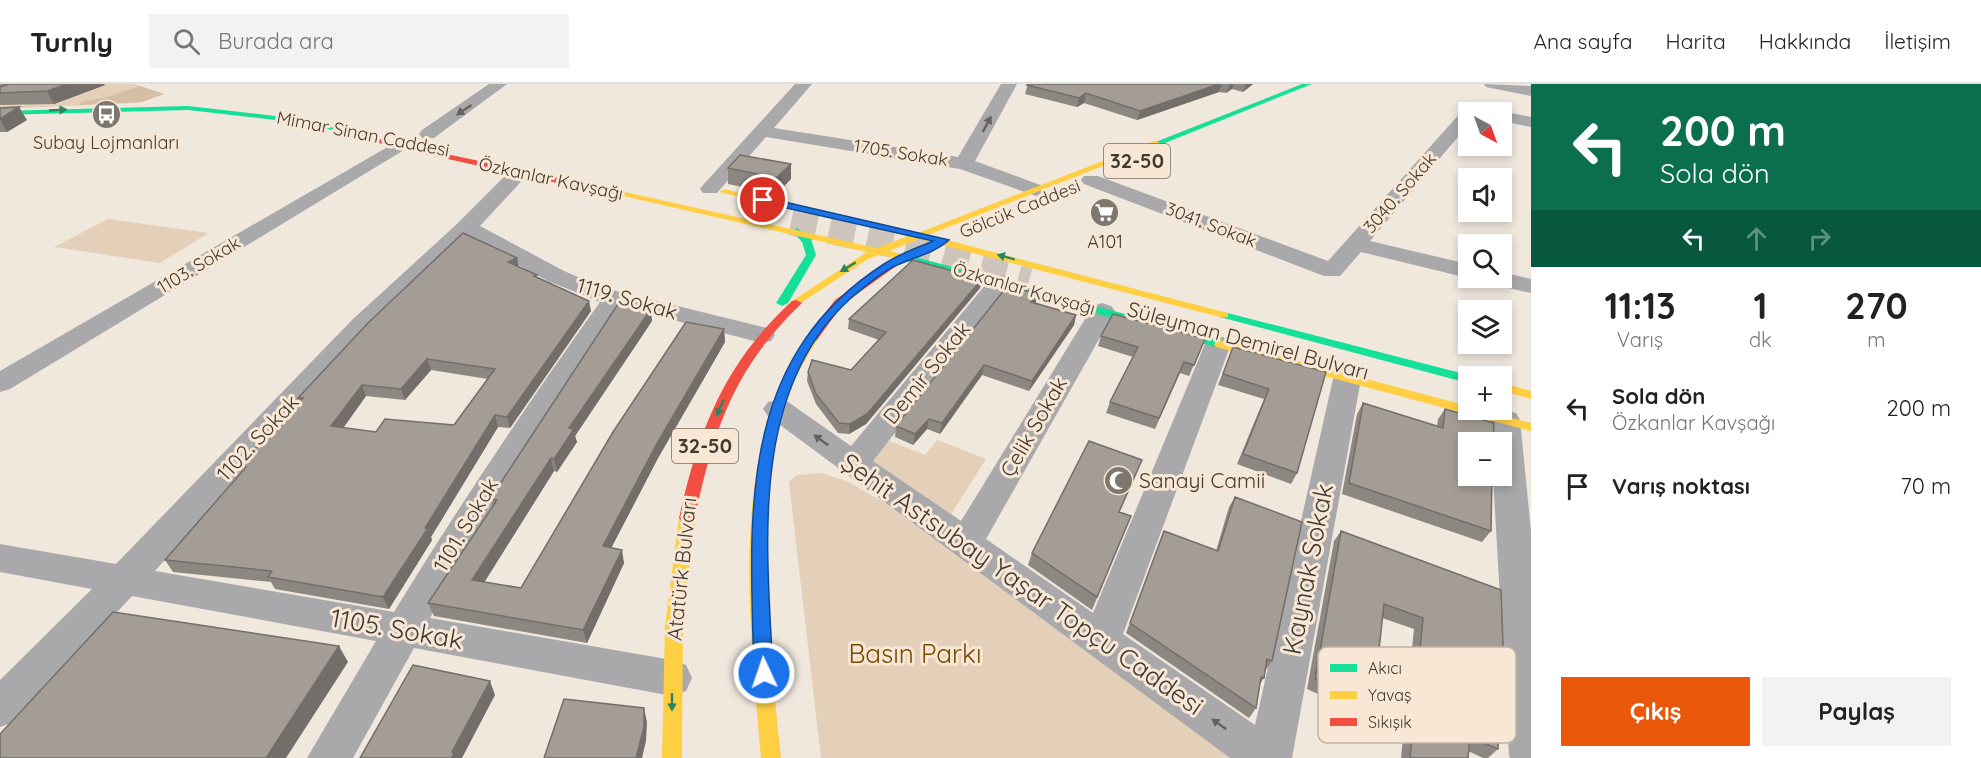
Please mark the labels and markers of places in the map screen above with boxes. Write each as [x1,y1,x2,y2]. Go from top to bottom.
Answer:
bus stop icon: Subay Lojmanları [90,98,122,130]
place label: Subay Lojmanları [33,131,179,154]
pin [737,174,788,225]
supermarket icon: A101 [1089,197,1121,229]
place label: A101 [1087,230,1123,253]
mosque icon: Sanayi Camii [1102,465,1134,497]
place label: Sanayi Camii [1139,467,1265,493]

